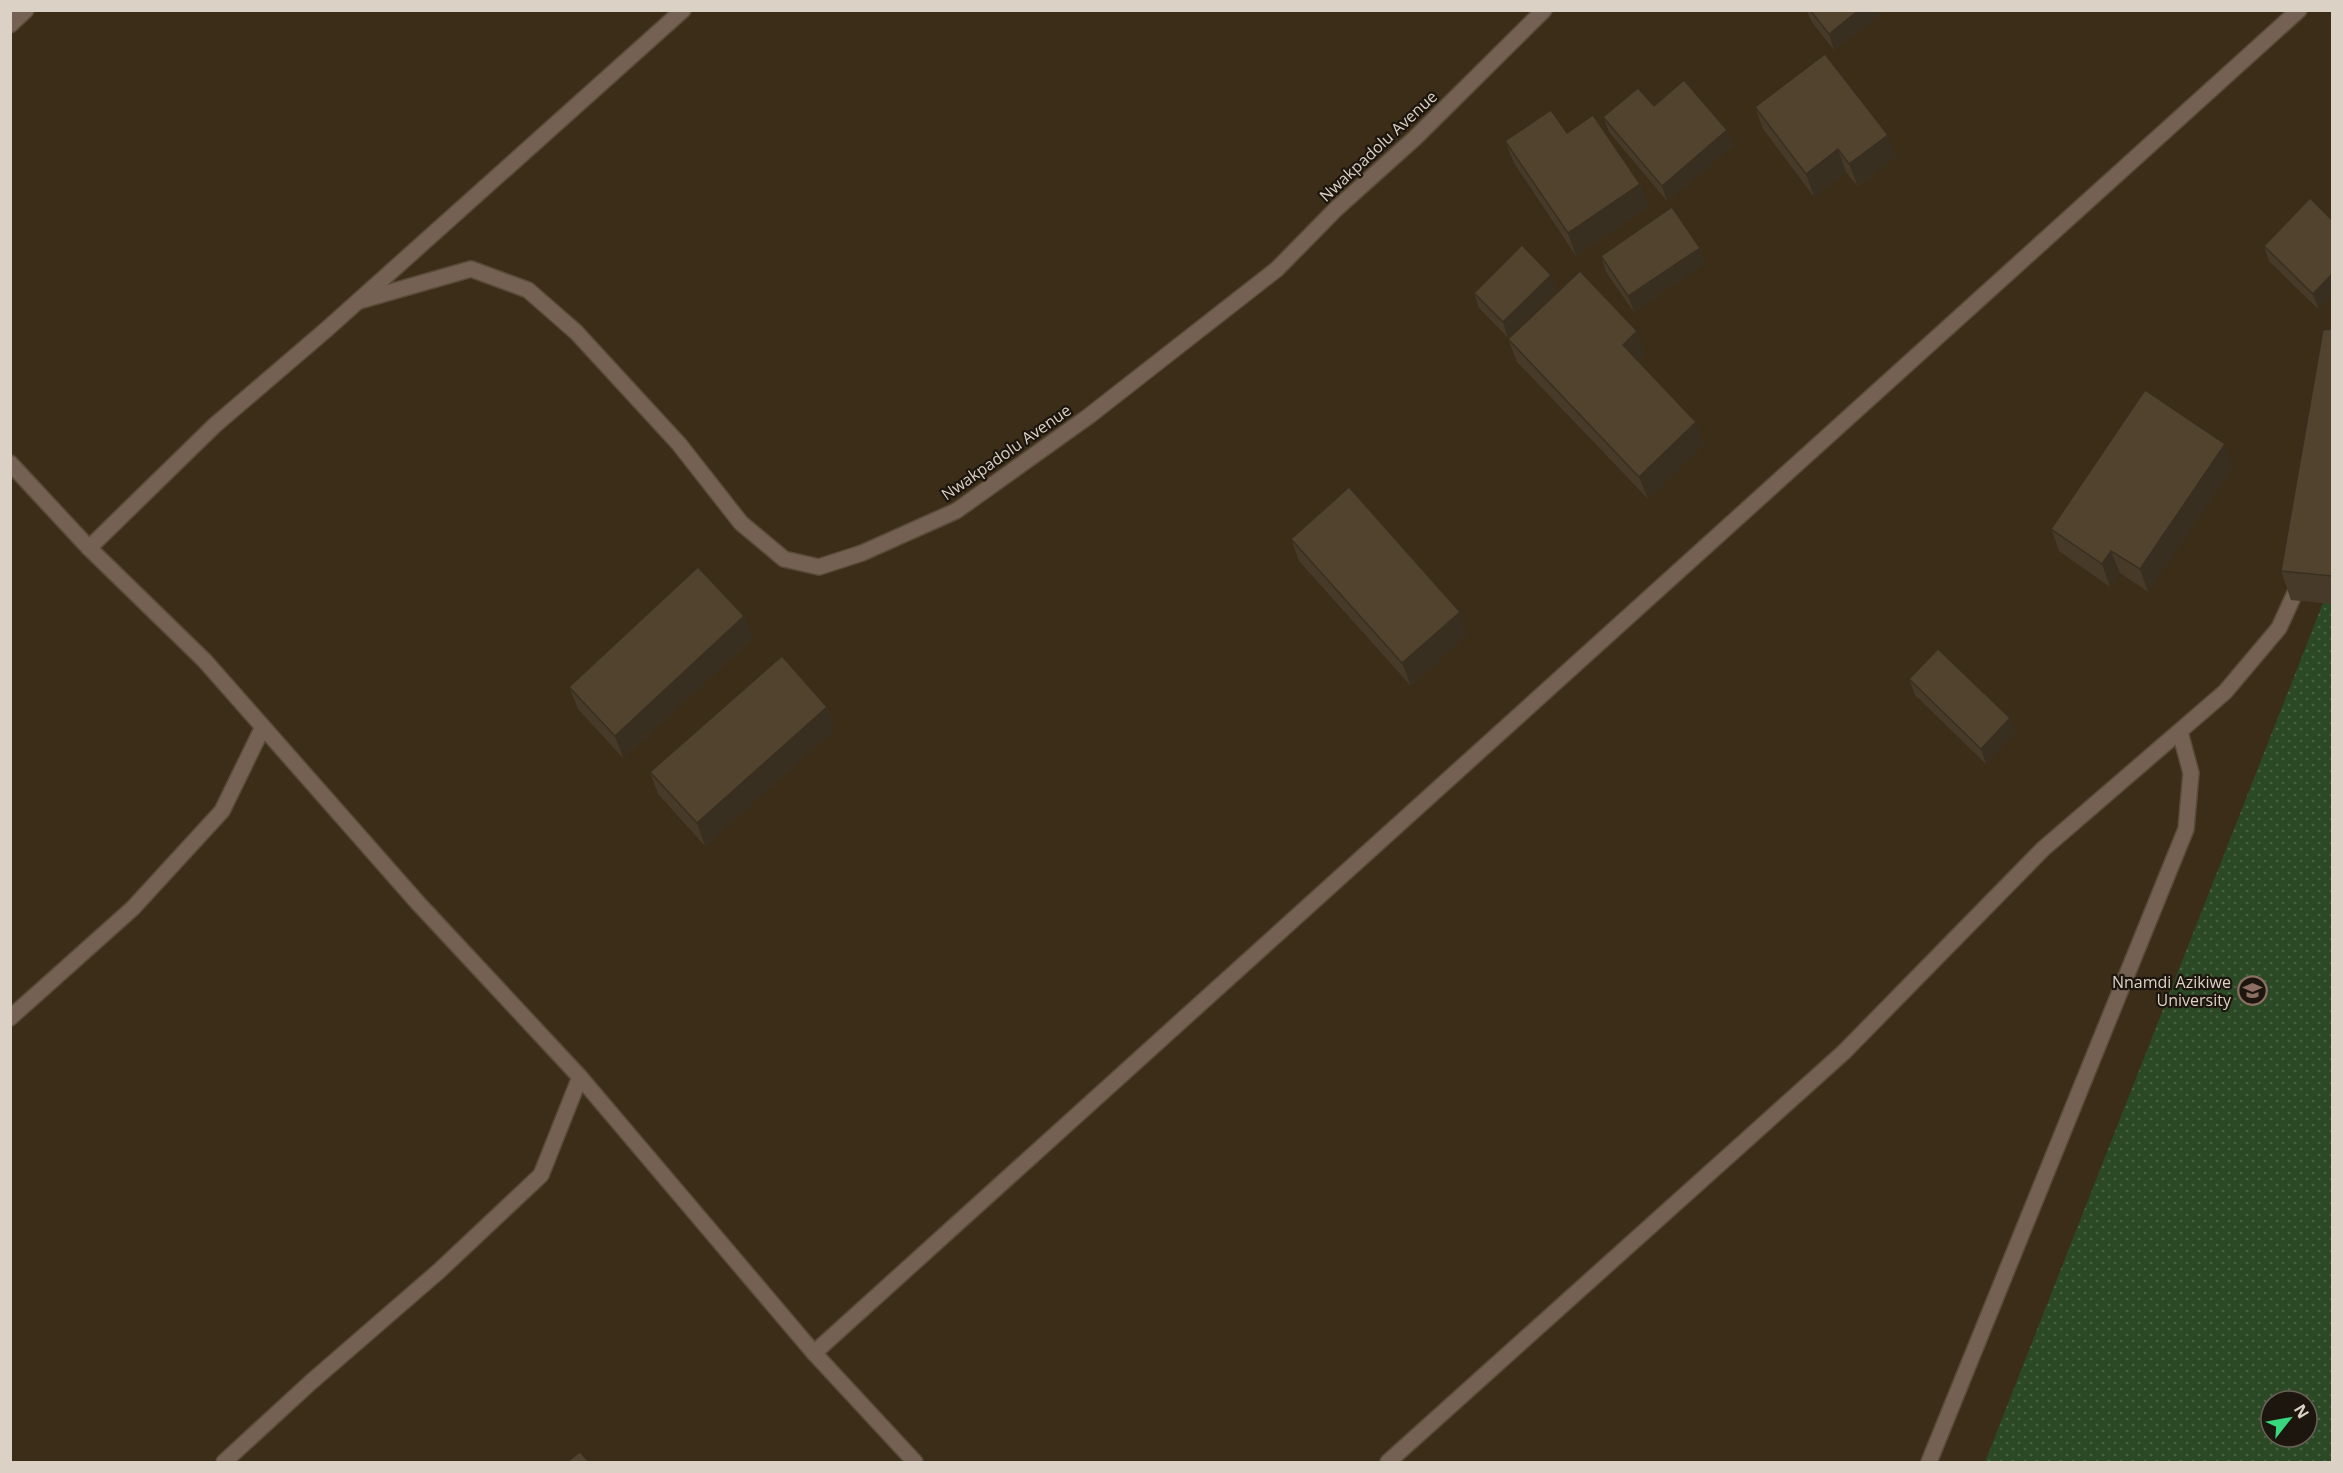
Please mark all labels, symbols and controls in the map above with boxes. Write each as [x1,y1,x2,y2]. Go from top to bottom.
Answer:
street label: Nwakpadolu Avenue [1314,86,1442,206]
street label: Nwakpadolu Avenue [937,399,1075,505]
place label: Nnamdi Azikiwe University [2112,971,2232,1011]
school or university icon: Nnamdi Azikiwe University [2236,975,2268,1007]
north arrow [2259,1389,2319,1449]
text: N [2289,1400,2315,1423]

